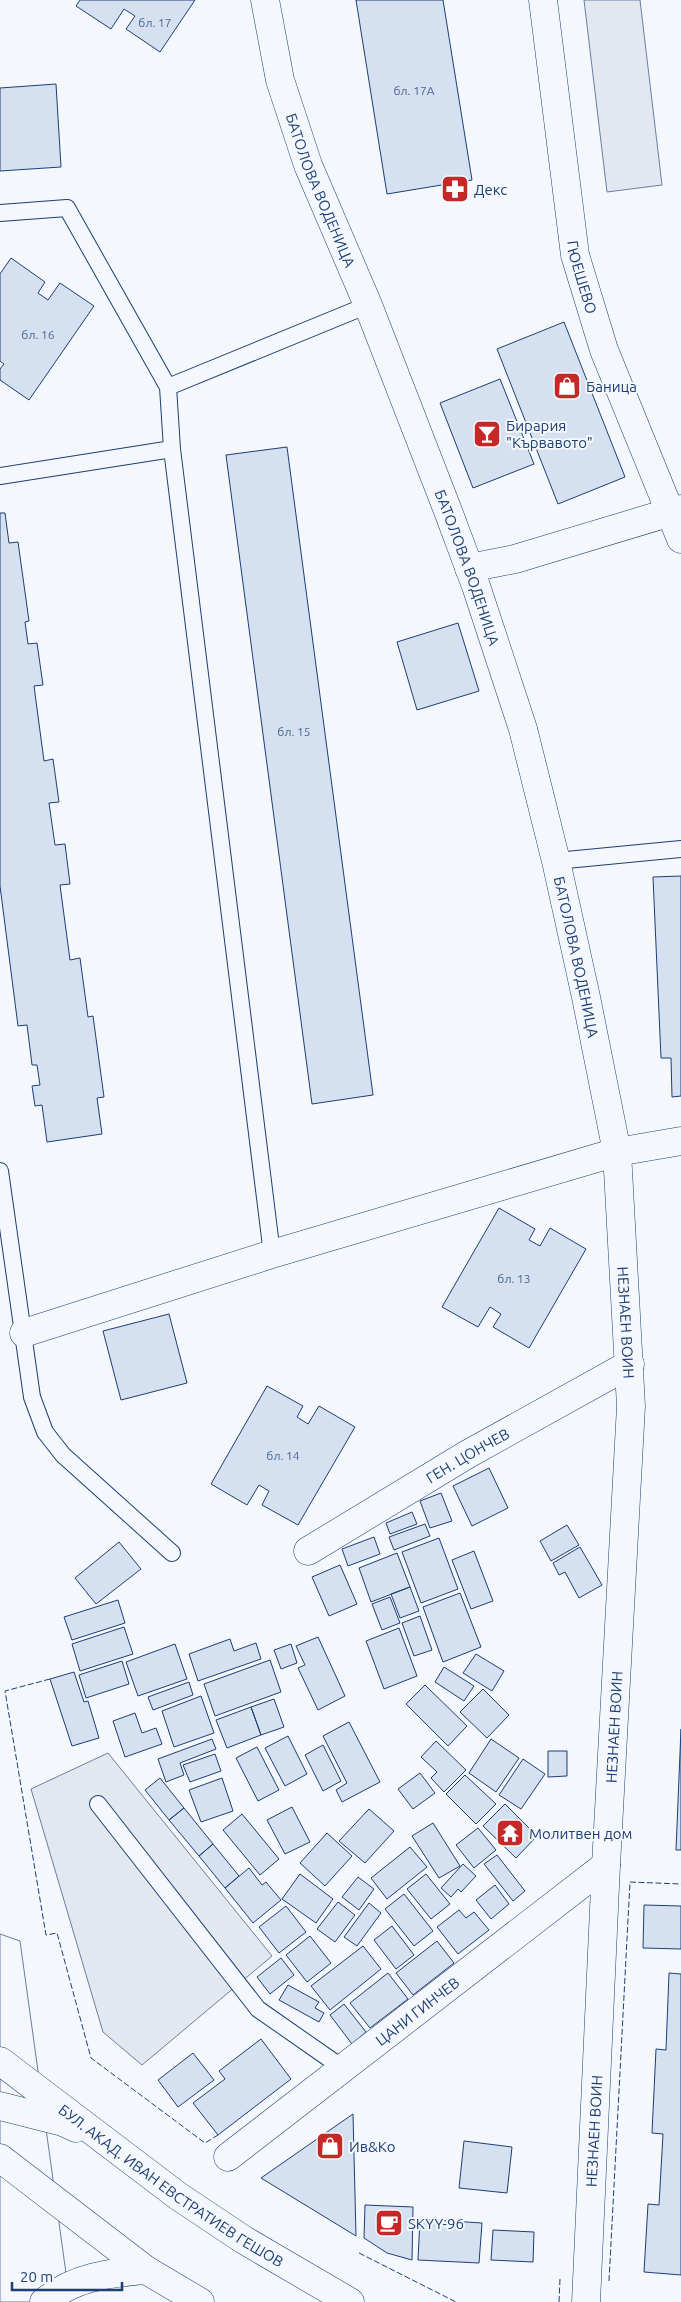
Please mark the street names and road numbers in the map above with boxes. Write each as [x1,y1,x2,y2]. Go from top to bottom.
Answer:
street label: БАТОЛОВА ВОДЕНИЦА [283,111,359,270]
street label: ГЮЕШЕВО [565,239,601,316]
street label: БАТОЛОВА ВОДЕНИЦА [432,487,503,648]
street label: БАТОЛОВА ВОДЕНИЦА [551,875,602,1039]
street label: НЕЗНАЕН ВОИН [615,1266,638,1379]
street label: ГЕН. ЦОНЧЕВ [423,1424,512,1486]
street label: НЕЗНАЕН ВОИН [603,1671,625,1783]
street label: ЦАНИ ГИНЧЕВ [372,1973,462,2049]
street label: НЕЗНАЕН ВОИН [583,2075,605,2187]
street label: БУЛ. АКАД. ИВАН ЕВСТРАТИЕВ ГЕШОВ [56,2100,287,2270]

